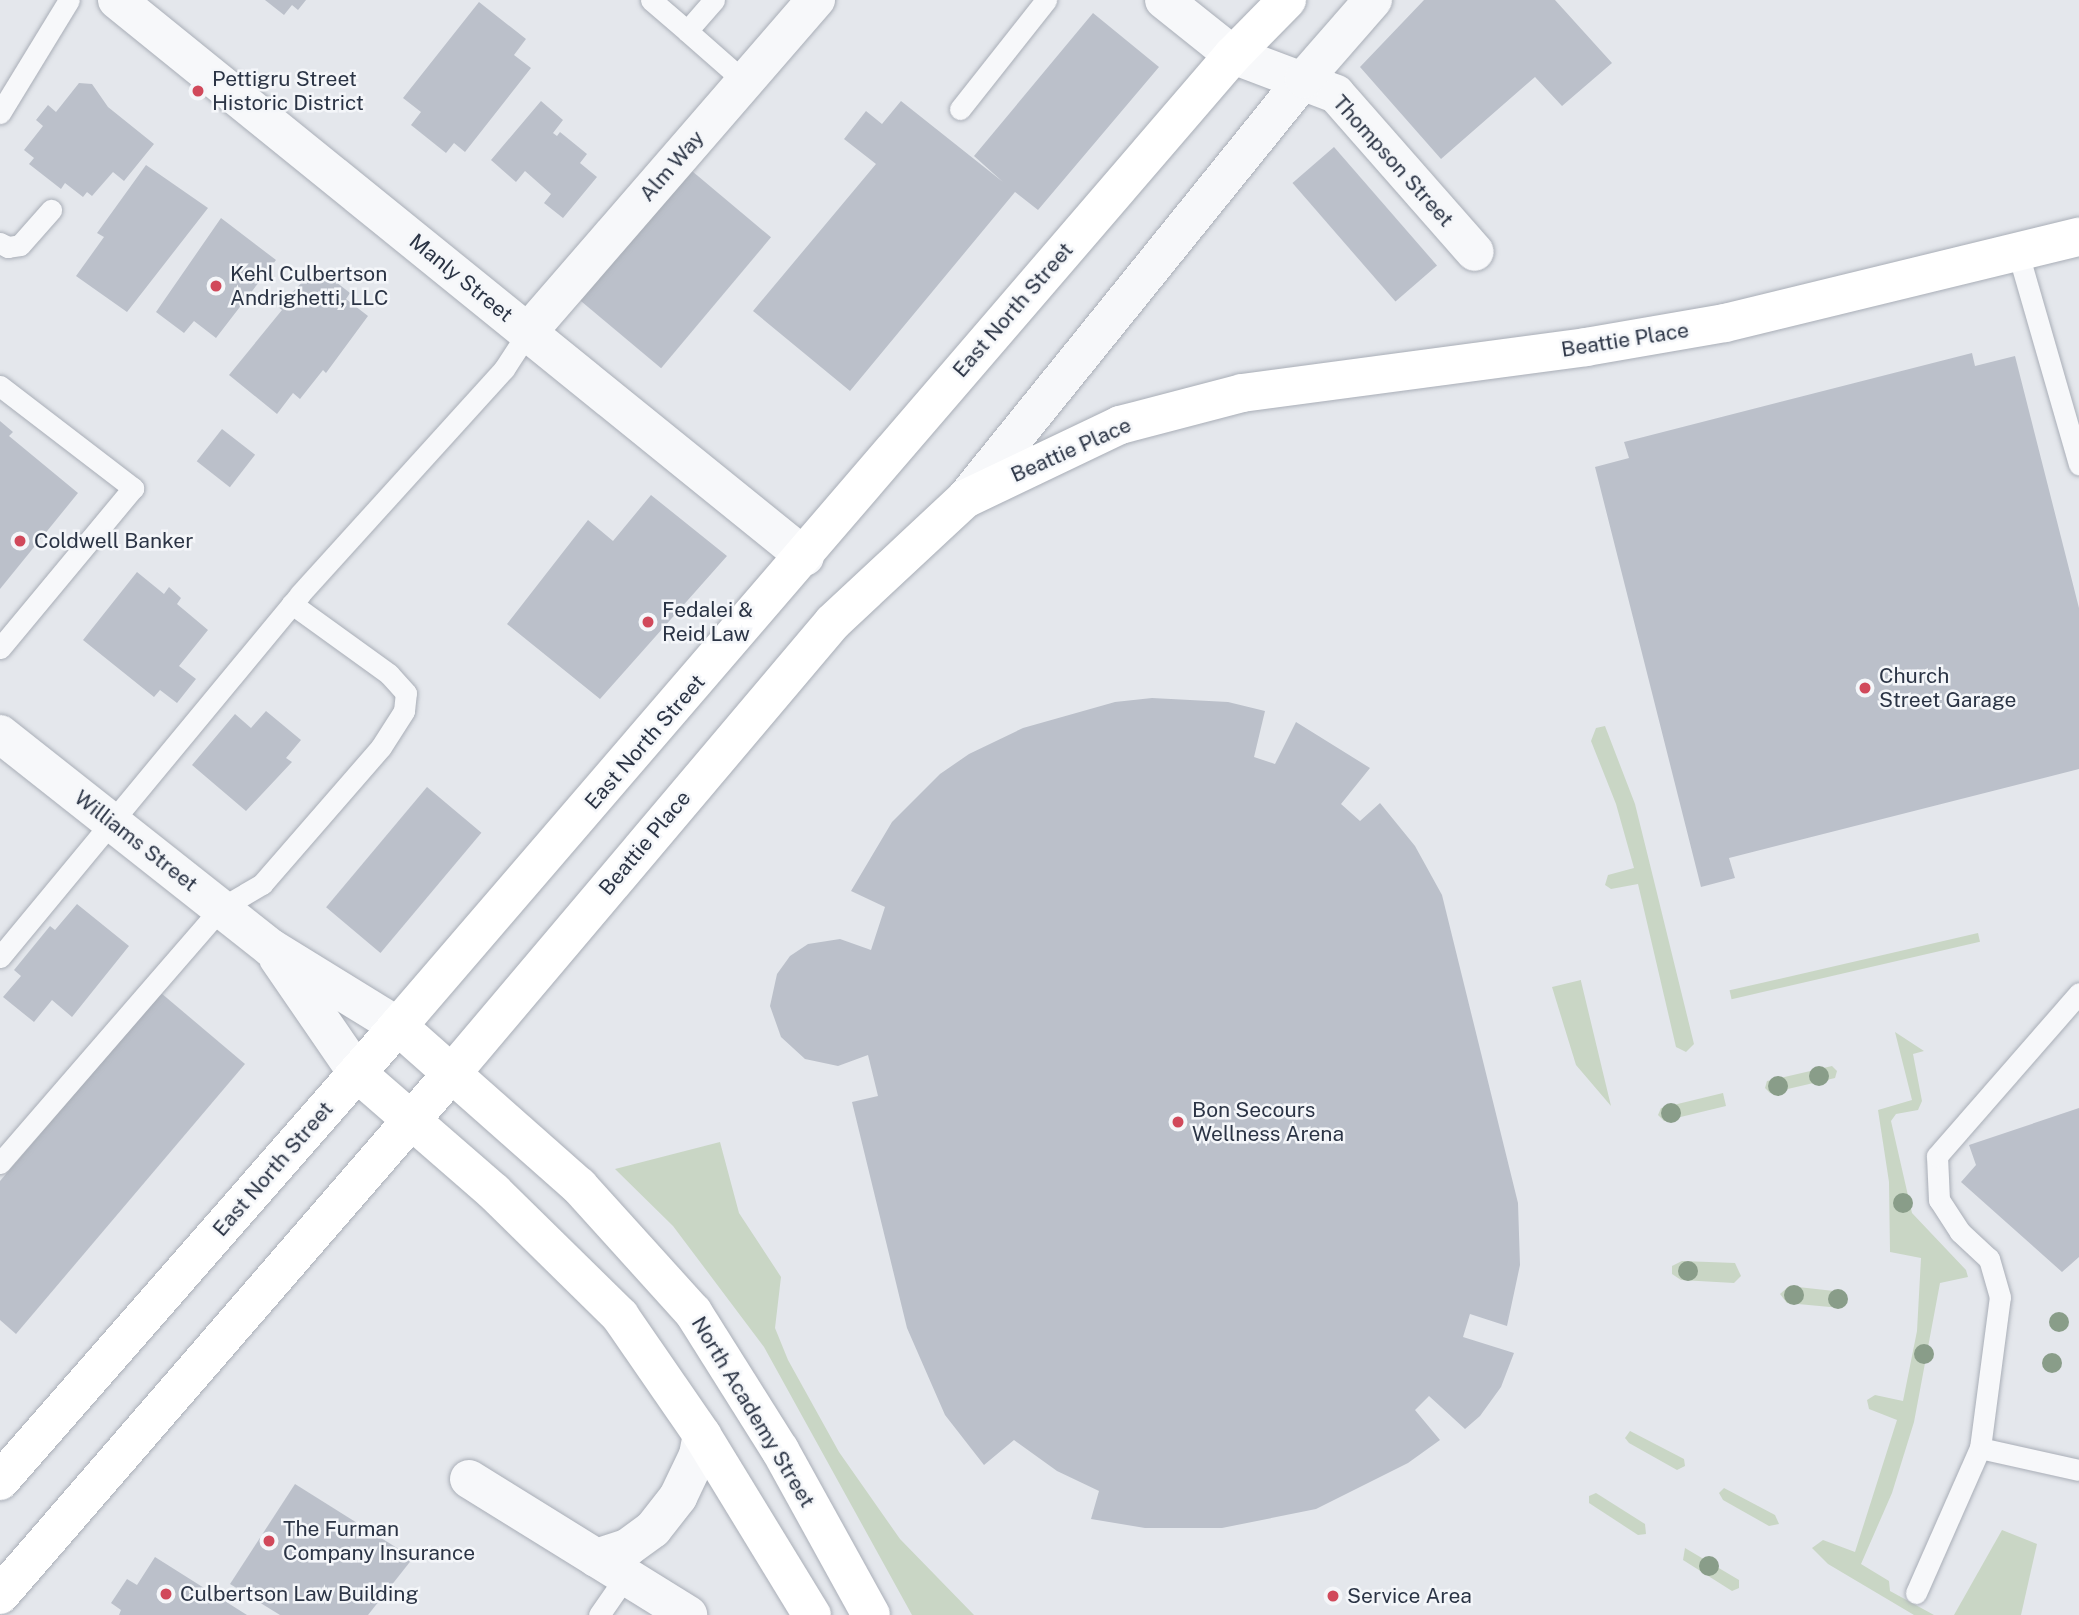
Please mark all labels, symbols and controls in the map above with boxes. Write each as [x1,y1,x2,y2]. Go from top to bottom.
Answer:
place label: Pettigru Street Historic District [212,66,364,116]
marker: Pettigru Street Historic District [190,83,206,99]
street label: Thompson Street [1327,90,1459,232]
street label: Alm Way [634,125,710,207]
street label: Manly Street [404,229,518,327]
street label: East North Street [948,237,1078,383]
place label: Kehl Culbertson Andrighetti, LLC [230,261,389,311]
marker: Kehl Culbertson Andrighetti, LLC [208,278,224,294]
street label: Beattie Place [1559,317,1691,363]
street label: Beattie Place [1007,412,1135,488]
place label: Coldwell Banker [34,528,193,554]
marker: Coldwell Banker [12,533,28,549]
place label: Fedalei & Reid Law [662,597,753,647]
marker: Fedalei & Reid Law [640,614,656,630]
place label: Church Street Garage [1879,663,2017,713]
street label: East North Street [580,669,710,815]
marker: Church Street Garage [1857,680,1873,696]
street label: Williams Street [69,785,203,897]
street label: Beattie Place [594,785,696,901]
street label: East North Street [208,1096,338,1242]
place label: Bon Secours Wellness Arena [1192,1097,1344,1147]
marker: Bon Secours Wellness Arena [1170,1114,1186,1130]
street label: North Academy Street [686,1312,820,1512]
place label: The Furman Company Insurance [283,1516,475,1566]
marker: The Furman Company Insurance [261,1533,277,1549]
place label: Culbertson Law Building [180,1581,419,1607]
place label: Service Area [1347,1583,1472,1609]
marker: Culbertson Law Building [158,1586,174,1602]
marker: Service Area [1325,1588,1341,1604]

